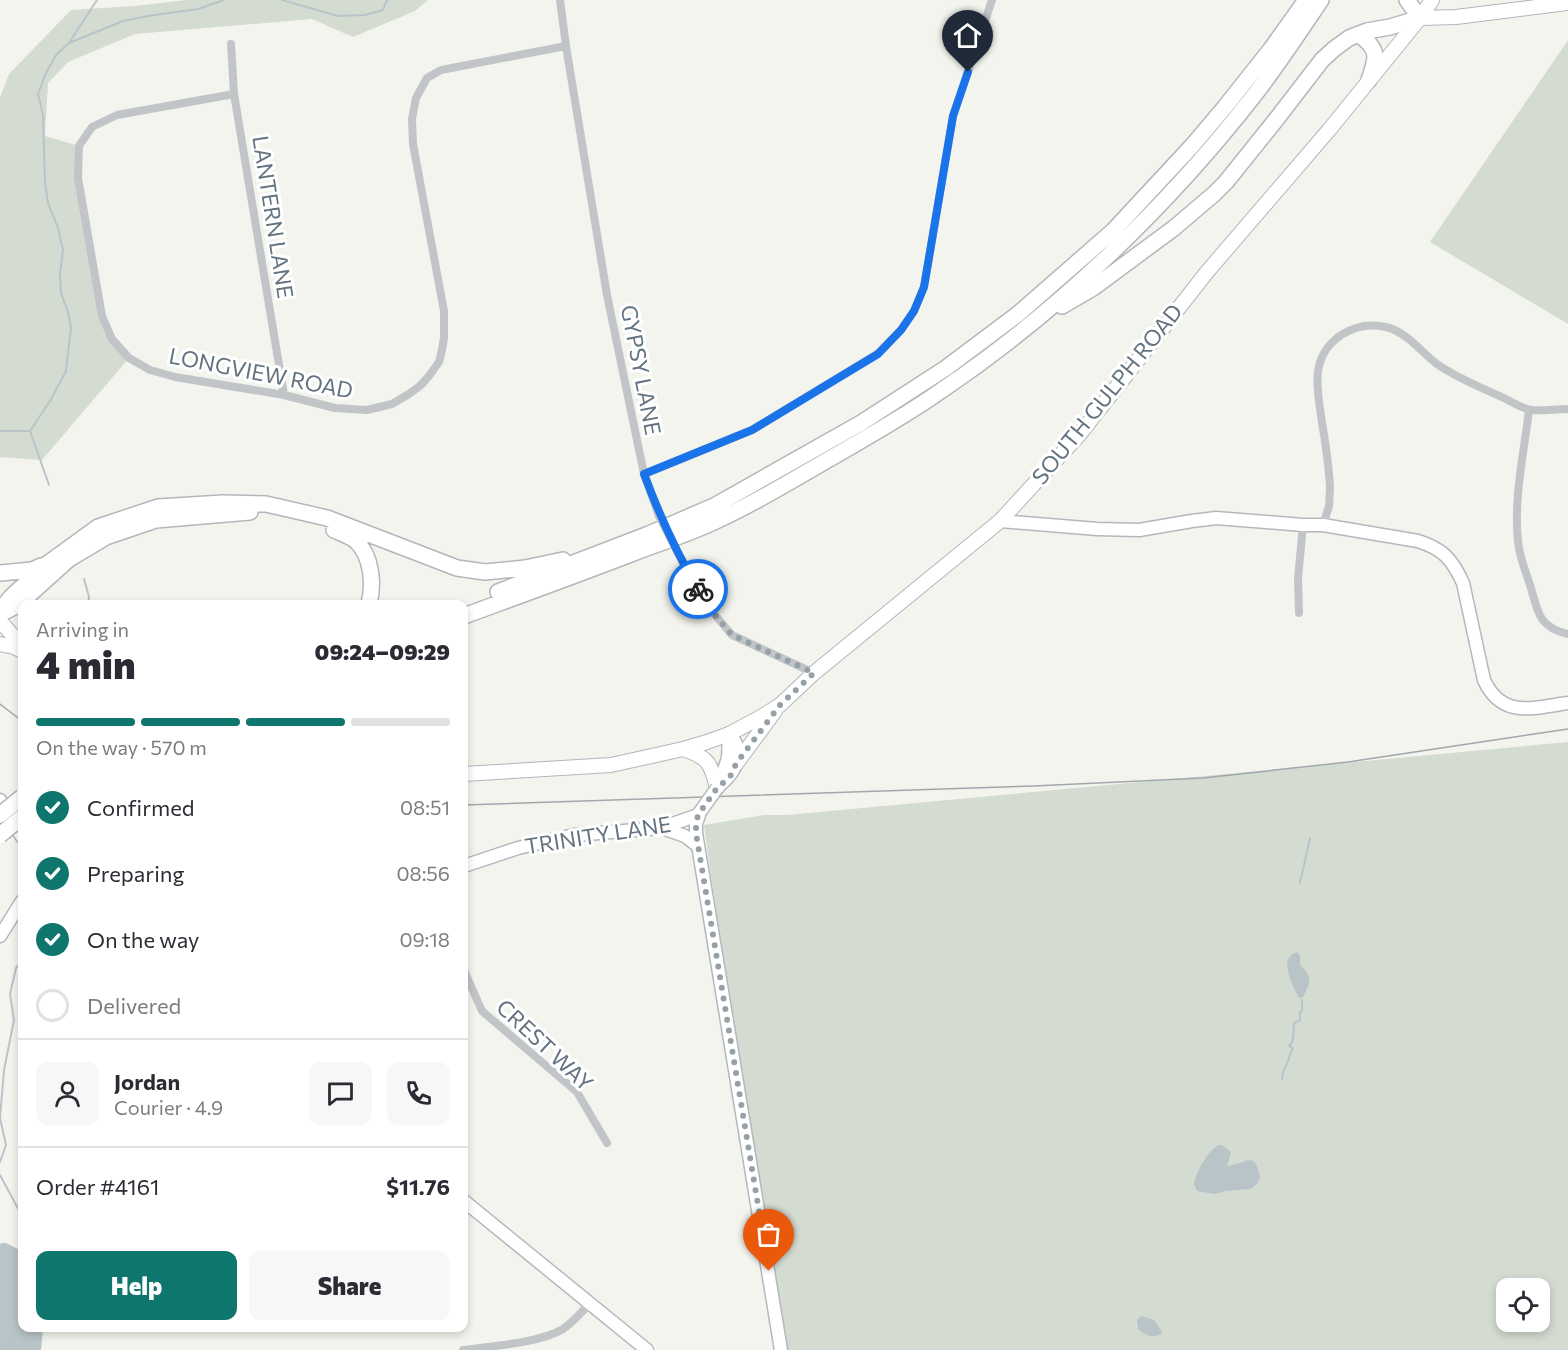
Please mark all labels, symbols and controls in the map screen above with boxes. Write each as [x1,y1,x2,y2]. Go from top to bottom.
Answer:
pin [942,10,993,72]
icon: home [951,19,984,52]
street label: LANTERN LANE [247,134,300,300]
street label: SOUTH GULPH ROAD [1026,298,1188,489]
street label: GYPSY LANE [616,302,667,437]
street label: LONGVIEW ROAD [167,341,355,404]
courier [668,559,728,619]
icon: bike [682,573,715,606]
text: Arriving in [36,617,129,641]
text: 09:24–09:29 [315,638,450,665]
text: 4 min [36,639,136,687]
text: On the way · 570 m [36,735,207,759]
icon: check [36,791,69,824]
text: Confirmed [87,794,194,821]
text: 08:51 [400,795,450,819]
street label: TRINITY LANE [523,810,673,859]
icon: check [36,857,69,890]
text: Preparing [87,860,184,887]
text: 08:56 [396,861,450,885]
icon: check [36,923,69,956]
text: On the way [87,926,199,953]
text: 09:18 [399,927,450,951]
text: Delivered [87,992,181,1019]
street label: CREST WAY [491,993,599,1096]
button: person [36,1062,99,1125]
button: chat [309,1062,372,1125]
button: phone [387,1062,450,1125]
text: Jordan [114,1068,180,1095]
text: Courier · 4.9 [114,1095,223,1119]
text: Order #4161 [36,1173,159,1200]
text: $11.76 [386,1173,450,1200]
pin [743,1209,794,1271]
icon: bag [752,1218,785,1251]
button: Help [36,1251,237,1320]
button: Share [249,1251,450,1320]
map controls [1496,1278,1550,1332]
button: locate [1496,1278,1550,1332]

